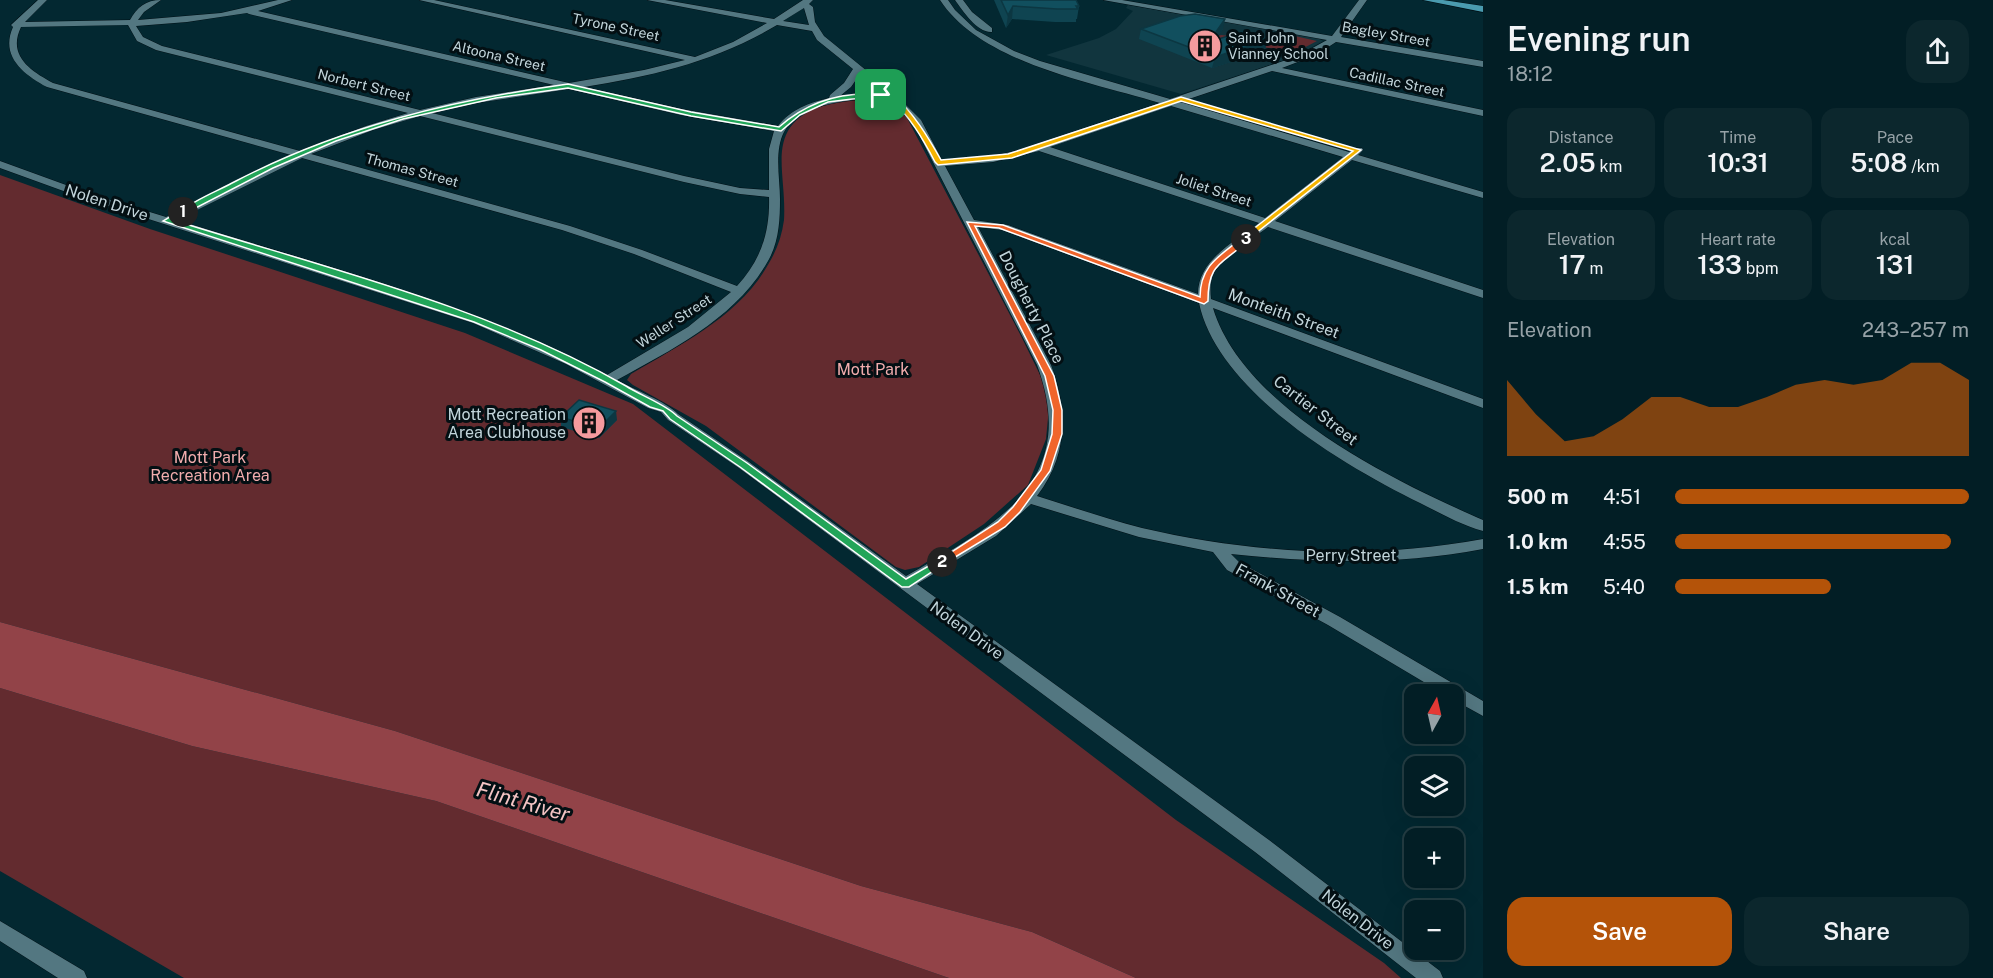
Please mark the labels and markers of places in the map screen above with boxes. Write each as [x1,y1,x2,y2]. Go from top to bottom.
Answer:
building icon: Saint John Vianney School [1187,28,1223,64]
place label: Saint John Vianney School [1228,30,1329,62]
pin [855,69,906,120]
pin: 1 [168,197,198,227]
pin: 3 [1231,224,1261,254]
place label: Mott Recreation Area Clubhouse [447,405,566,442]
building icon: Mott Recreation Area Clubhouse [571,405,607,441]
pin: 2 [927,547,957,577]

